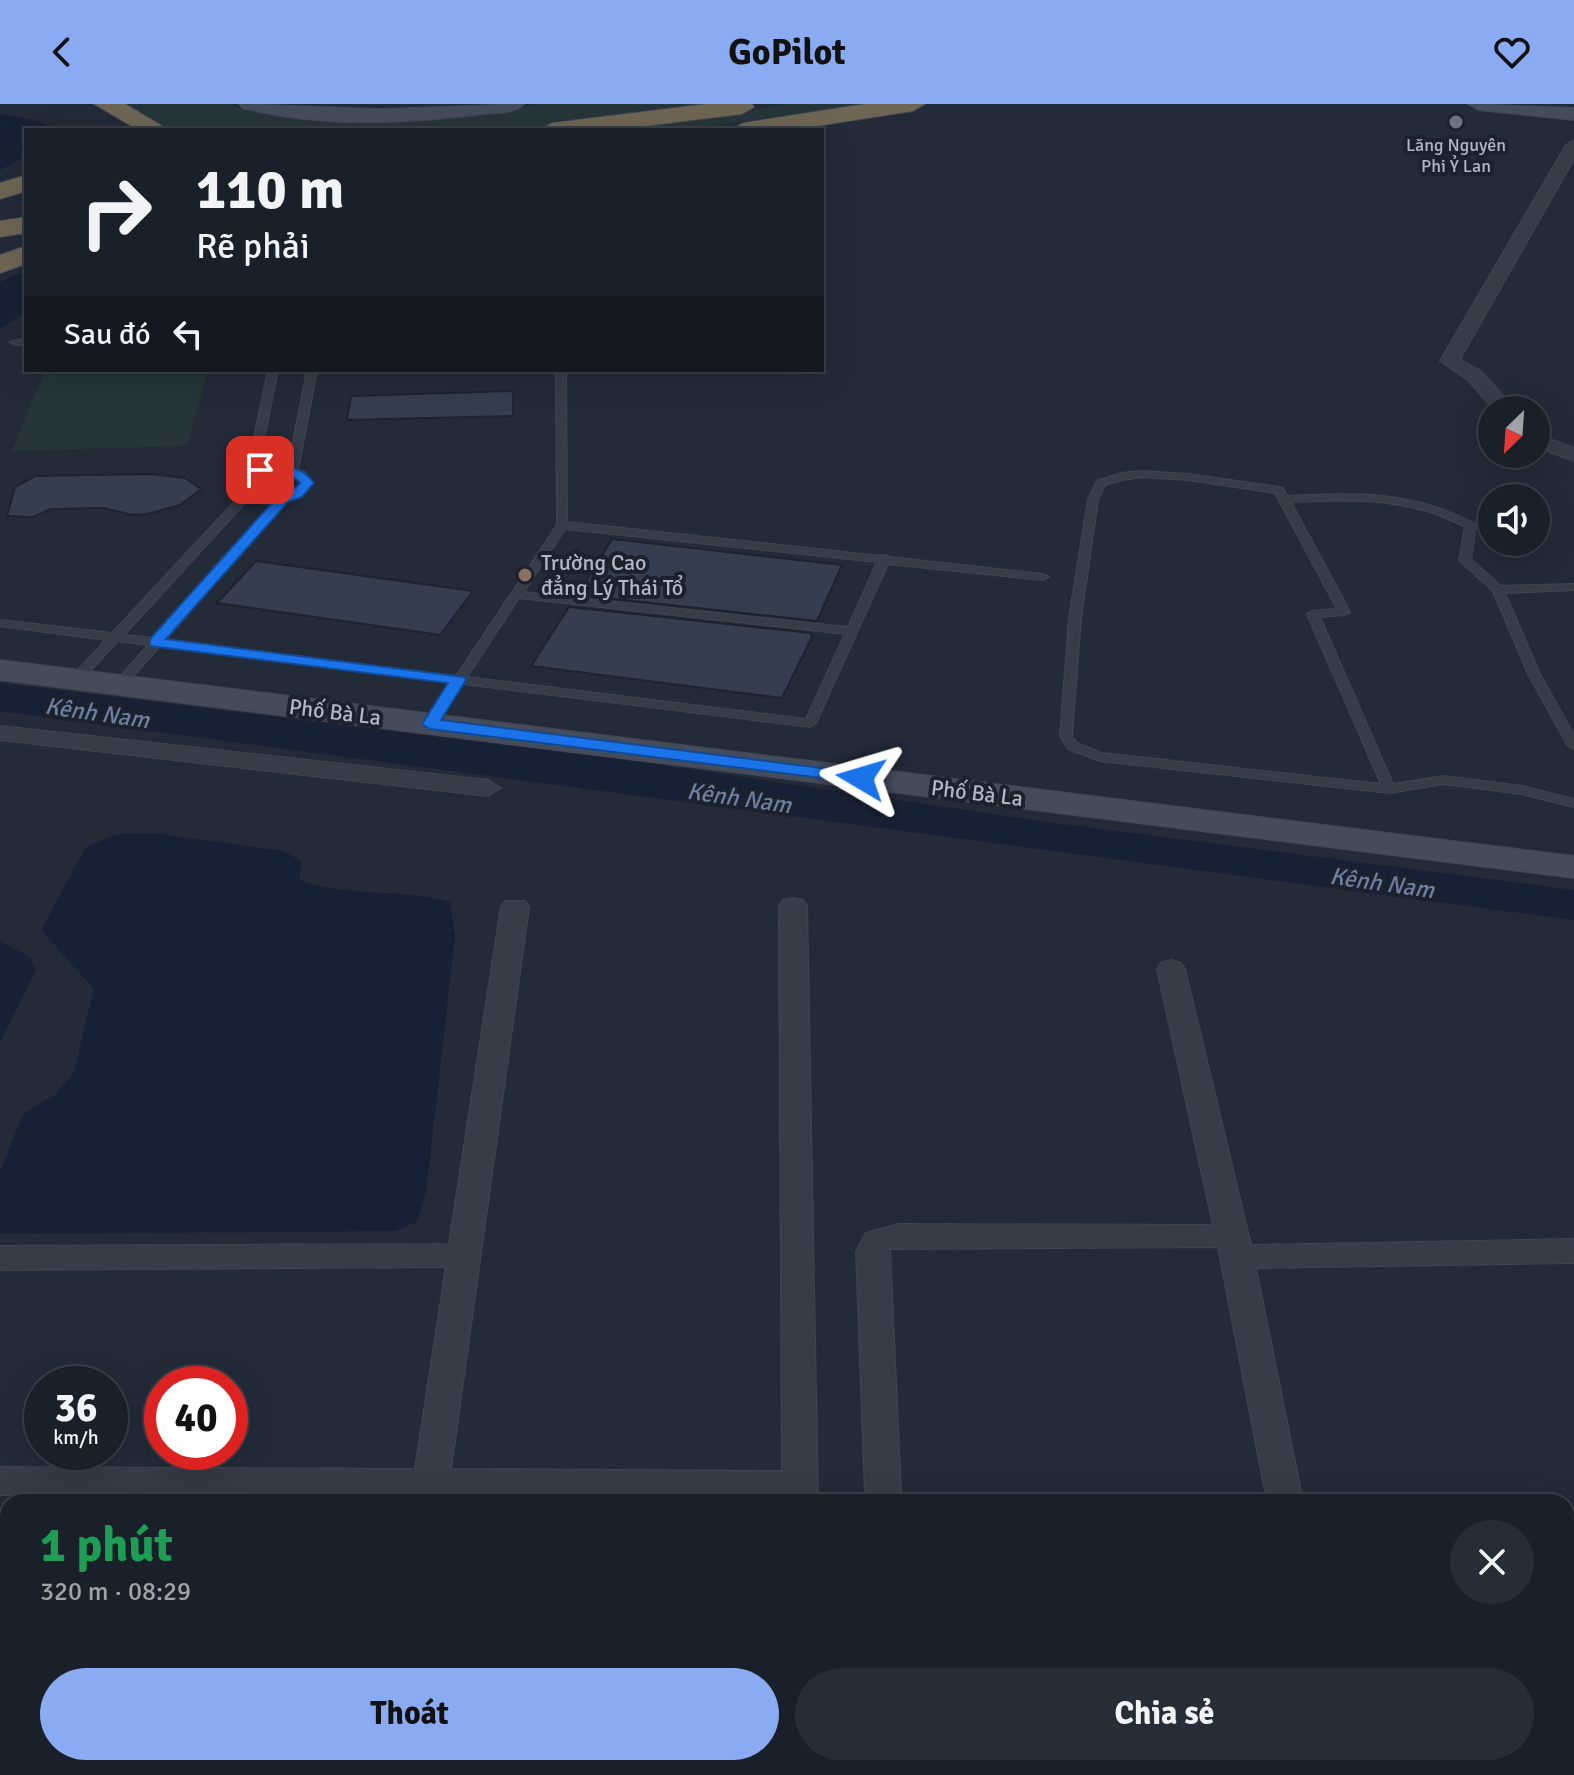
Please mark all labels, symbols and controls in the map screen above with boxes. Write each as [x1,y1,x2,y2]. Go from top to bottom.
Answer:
icon: back [40,30,84,74]
text: GoPilot [728,30,846,75]
icon: heart [1490,30,1534,74]
marker: Lăng Nguyên Phi Ỷ Lan [1447,113,1465,131]
place label: Lăng Nguyên Phi Ỷ Lan [1406,134,1506,177]
text: 110 m [196,155,344,224]
icon: right [64,160,168,264]
text: Rẽ phải [196,224,310,269]
icon: left [166,312,210,356]
text: Sau đó [64,316,150,353]
north arrow [1478,396,1550,468]
map controls [1478,396,1550,556]
pin [226,436,294,504]
icon: arrive [238,448,282,492]
button: sound [1478,484,1550,556]
place label: Trường Cao đẳng Lý Thái Tổ [541,549,683,601]
marker: Trường Cao đẳng Lý Thái Tổ [516,566,534,584]
water label: Kênh Nam [43,691,152,735]
street label: Phố Bà La [287,693,383,731]
position arrow [819,736,903,820]
street label: Phố Bà La [929,774,1025,812]
water label: Kênh Nam [685,776,794,820]
water label: Kênh Nam [1328,861,1437,905]
speed limit sign: 40 [144,1366,248,1470]
text: 36 [54,1383,98,1433]
text: km/h [53,1425,99,1450]
text: 1 phút [40,1516,173,1575]
button: close [1450,1520,1534,1604]
text: 320 m · 08:29 [40,1576,191,1608]
button: Thoát [40,1668,779,1760]
button: Chia sẻ [795,1668,1534,1760]

